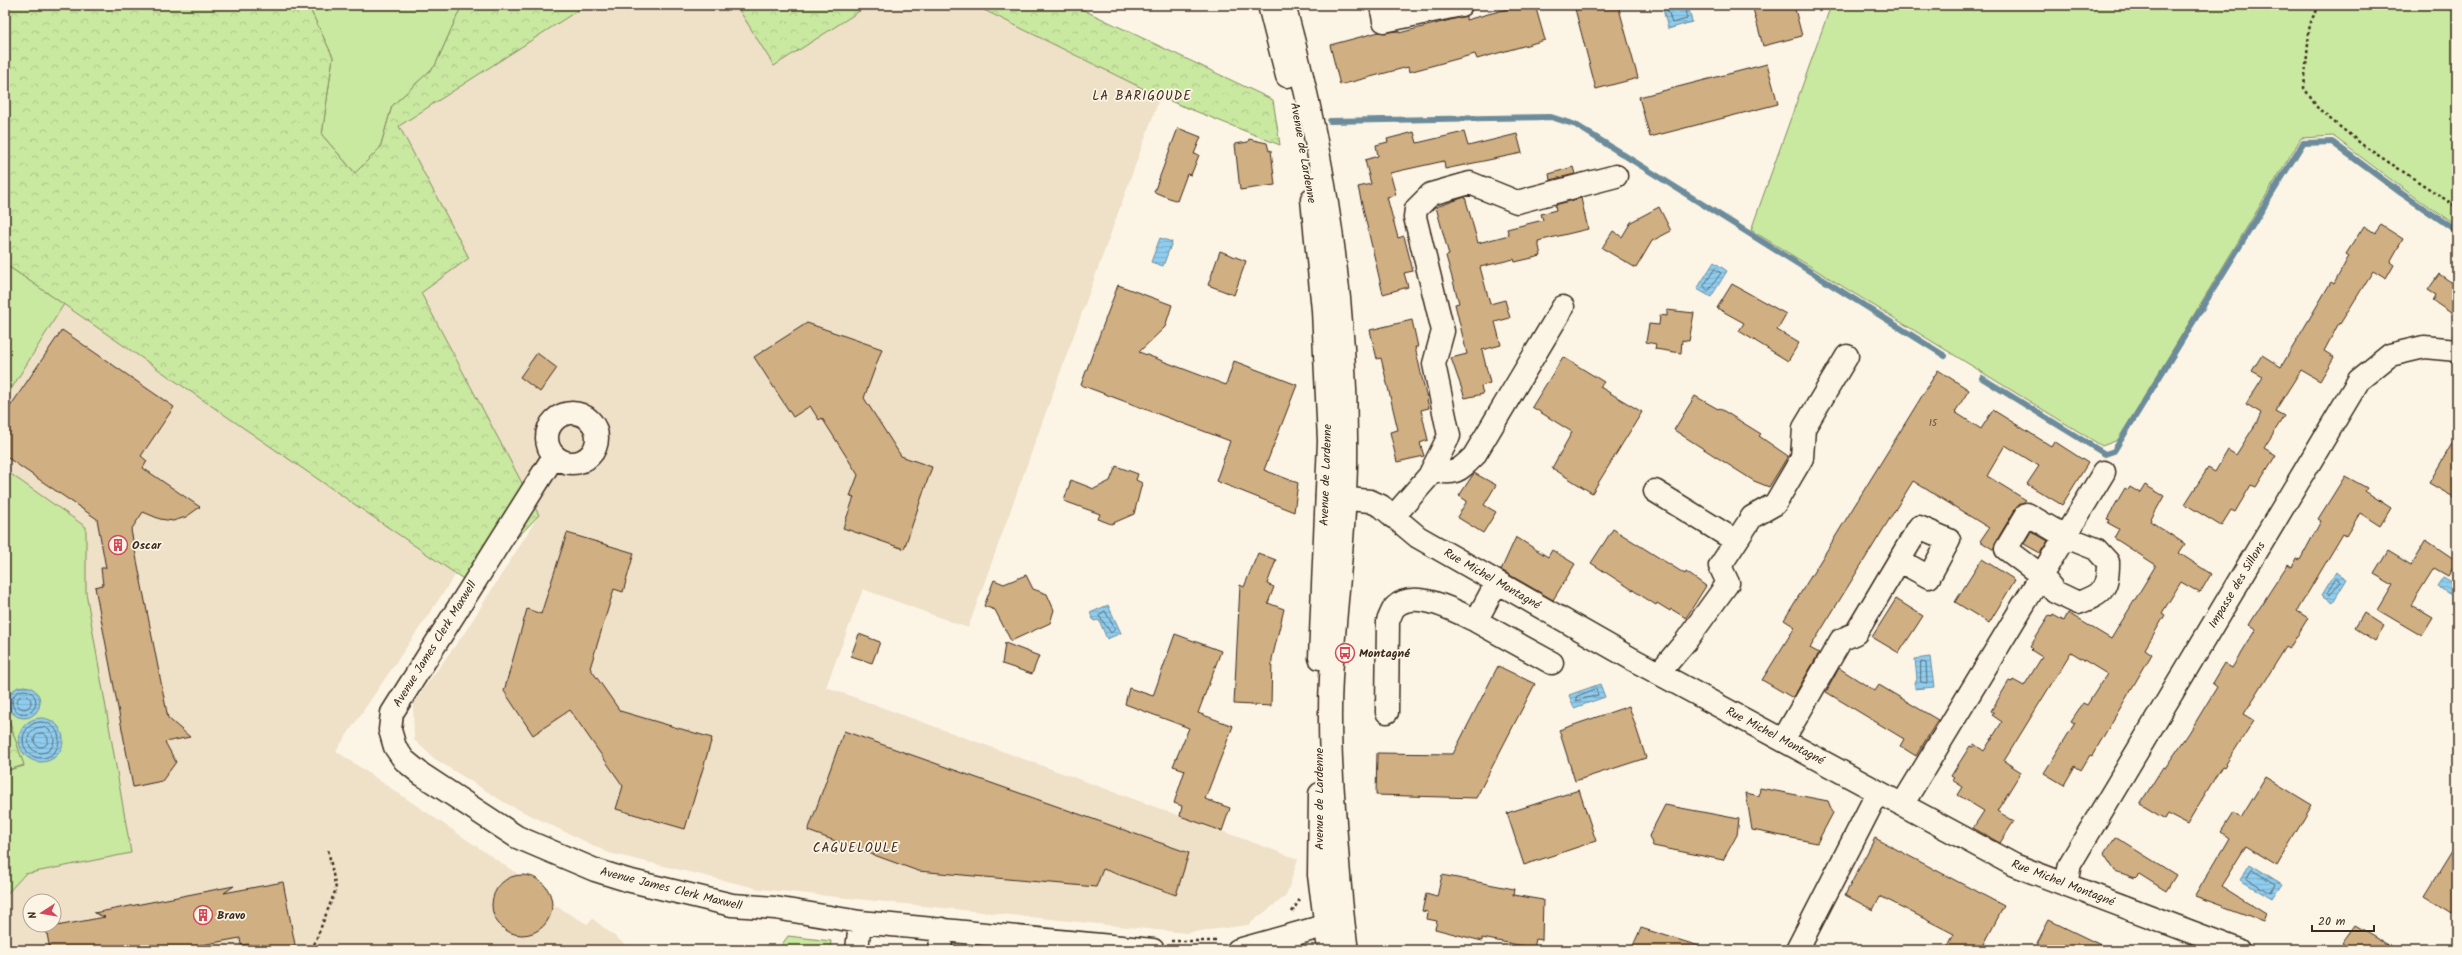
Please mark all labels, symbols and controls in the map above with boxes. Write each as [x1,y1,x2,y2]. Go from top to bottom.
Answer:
district label: LA BARIGOUDE [1092,86,1192,107]
street label: Avenue de Lardenne [1285,101,1321,205]
house number: 15 [1929,415,1938,431]
street label: Avenue de Lardenne [1315,423,1337,526]
building icon: Oscar [107,534,129,556]
place label: Oscar [132,536,162,555]
street label: Impasse des Sillons [2204,538,2270,632]
street label: Rue Michel Montagné [1440,543,1545,615]
street label: Avenue James Clerk Maxwell [388,577,482,711]
bus stop icon: Montagné [1334,642,1356,664]
place label: Montagné [1359,644,1410,663]
street label: Rue Michel Montagné [1722,702,1828,770]
street label: Avenue de Lardenne [1310,747,1329,850]
district label: CAGUELOULE [813,838,899,859]
street label: Rue Michel Montagné [2009,855,2118,912]
street label: Avenue James Clerk Maxwell [598,862,744,916]
north arrow [22,893,62,933]
building icon: Bravo [192,904,214,926]
place label: Bravo [217,906,246,925]
scale bar [2312,907,2374,933]
text: N [24,910,43,920]
text: 20 m [2318,912,2346,931]

